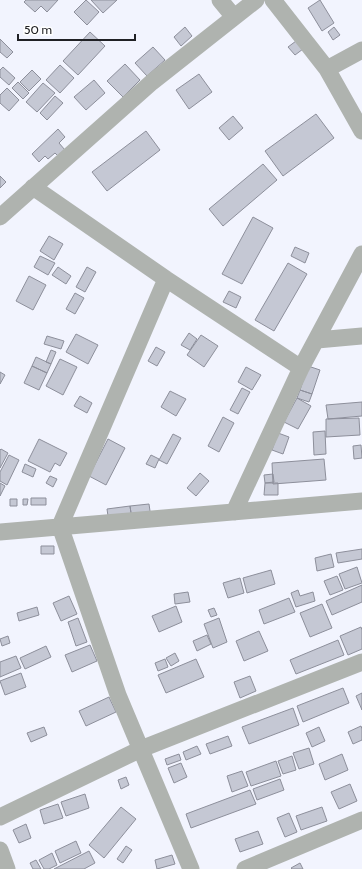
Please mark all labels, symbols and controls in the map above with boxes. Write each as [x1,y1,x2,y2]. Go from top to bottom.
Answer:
scale bar [18,16,135,42]
text: 50 m [24,22,52,37]

